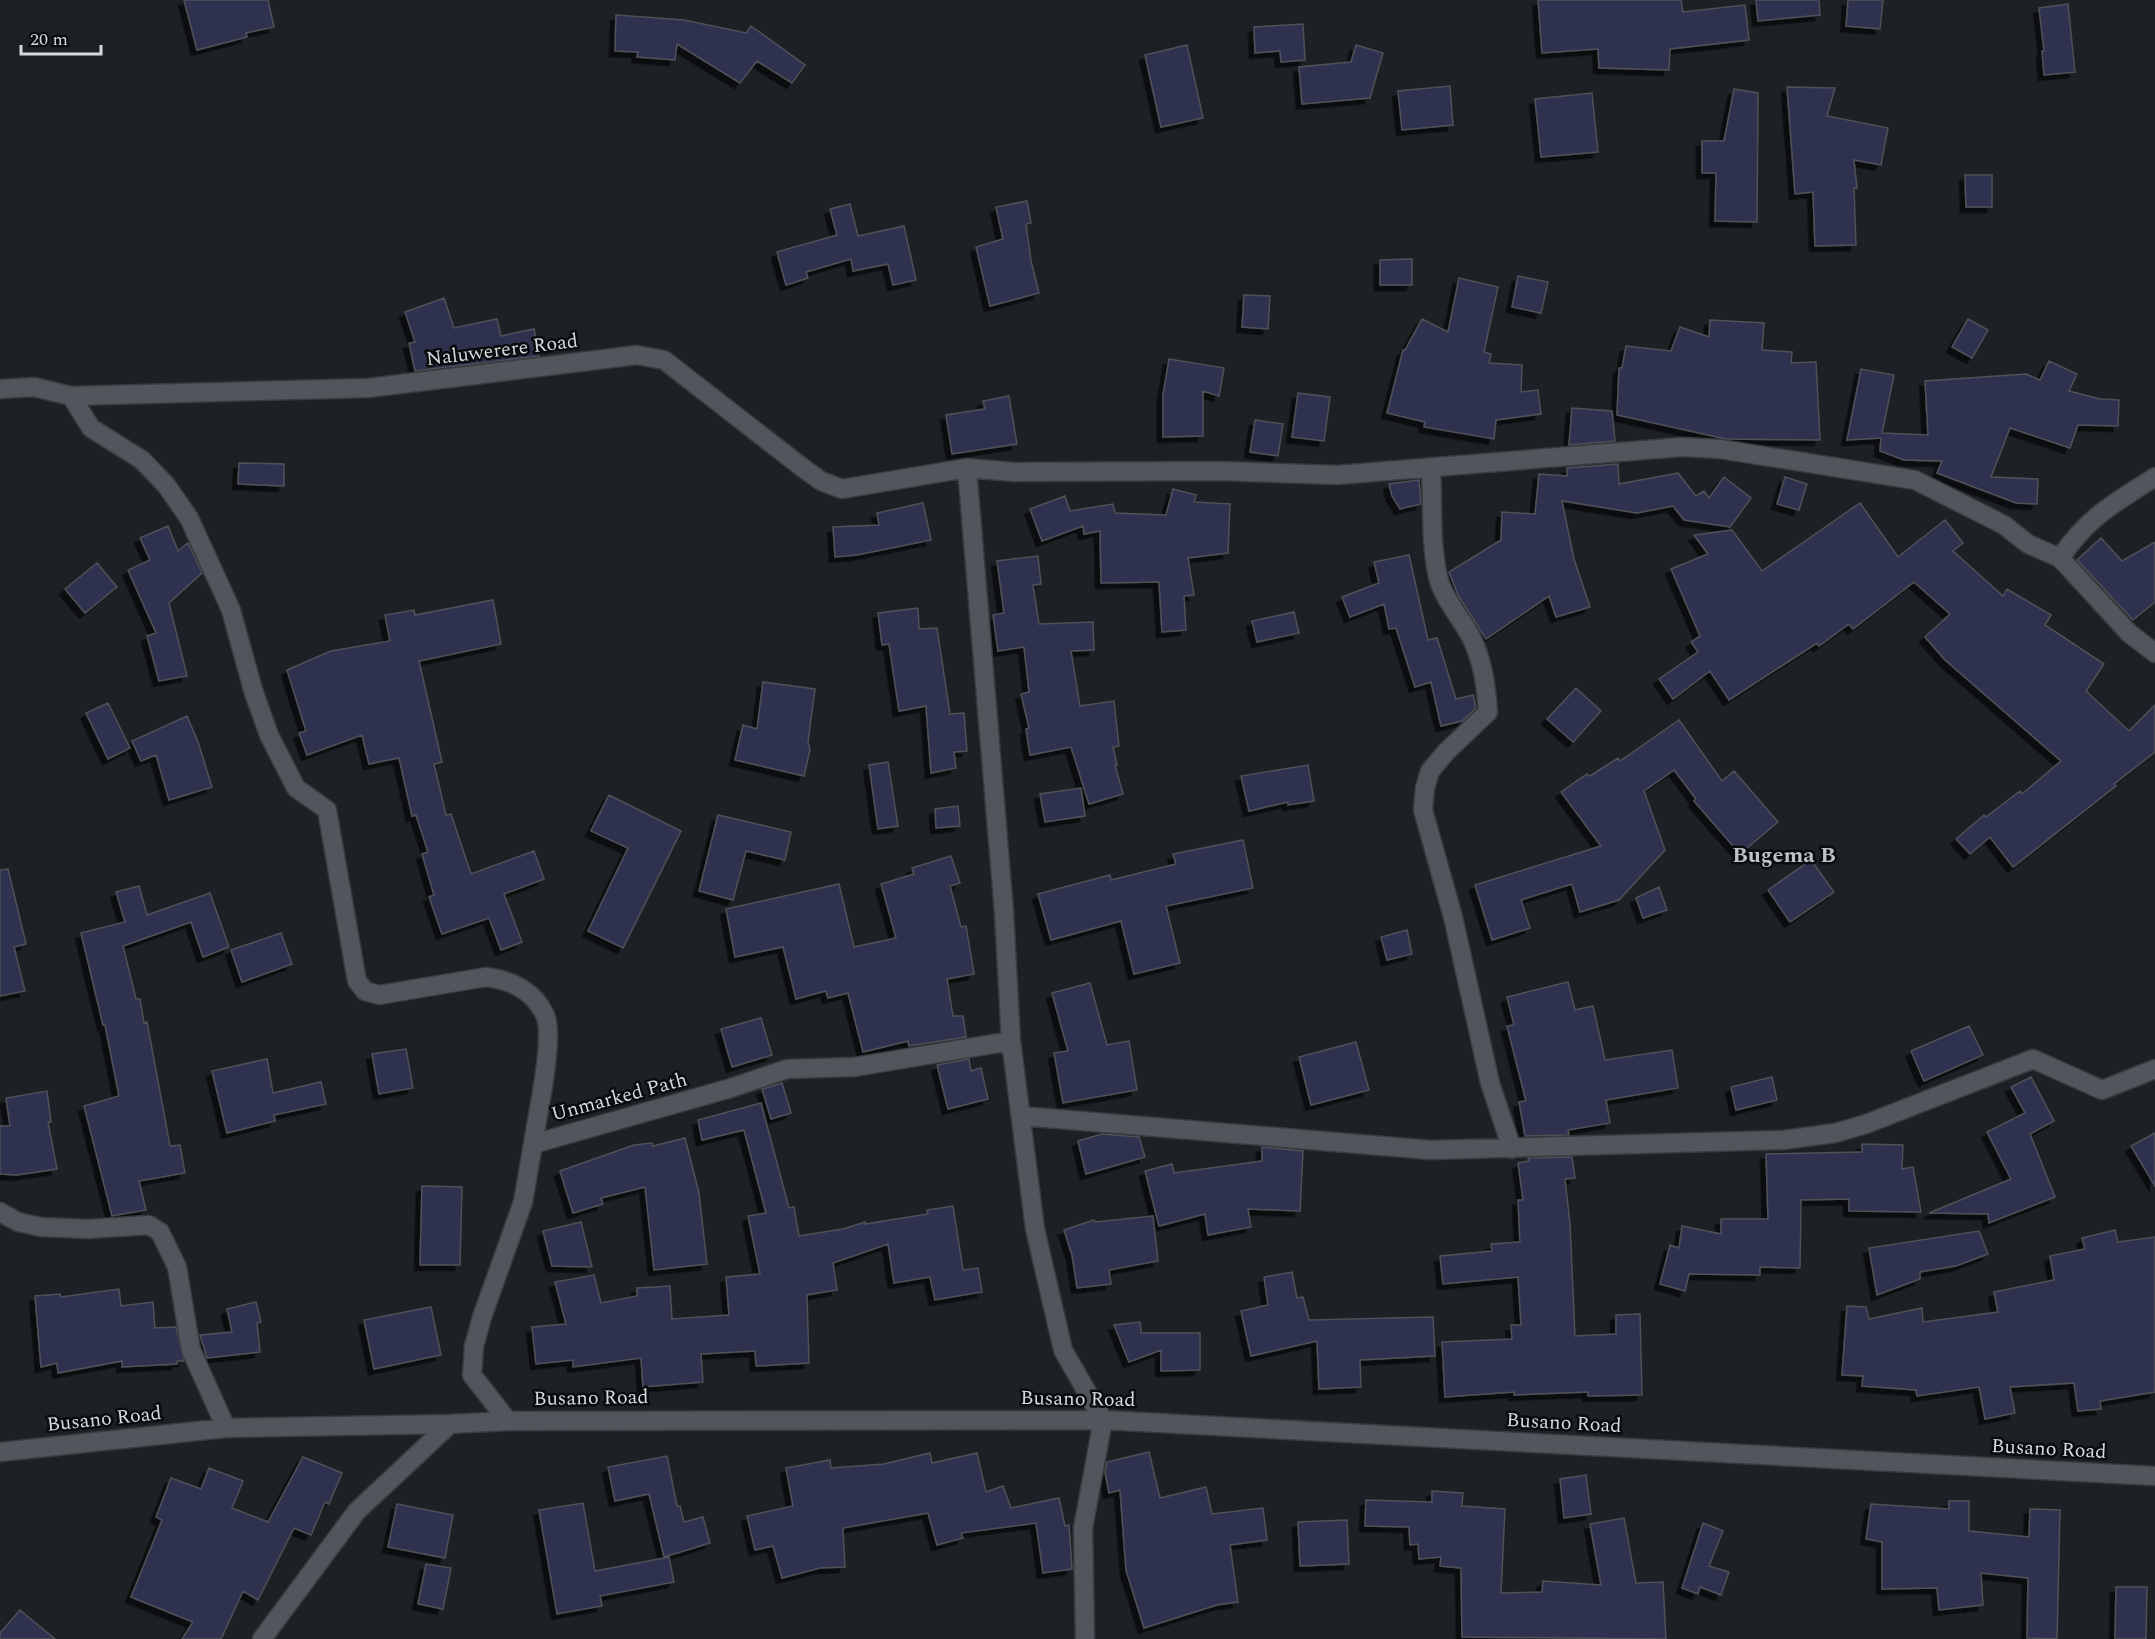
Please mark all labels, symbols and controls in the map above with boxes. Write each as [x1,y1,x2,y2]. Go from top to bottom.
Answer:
scale bar [21,18,100,56]
text: 20 m [30,26,68,53]
street label: Naluwerere Road [425,326,580,374]
district label: Bugema B [1732,839,1836,872]
street label: Unmarked Path [548,1064,691,1130]
street label: Busano Road [533,1382,649,1414]
street label: Busano Road [1020,1383,1136,1415]
street label: Busano Road [45,1398,163,1440]
street label: Busano Road [1506,1405,1622,1441]
street label: Busano Road [1991,1431,2107,1467]

